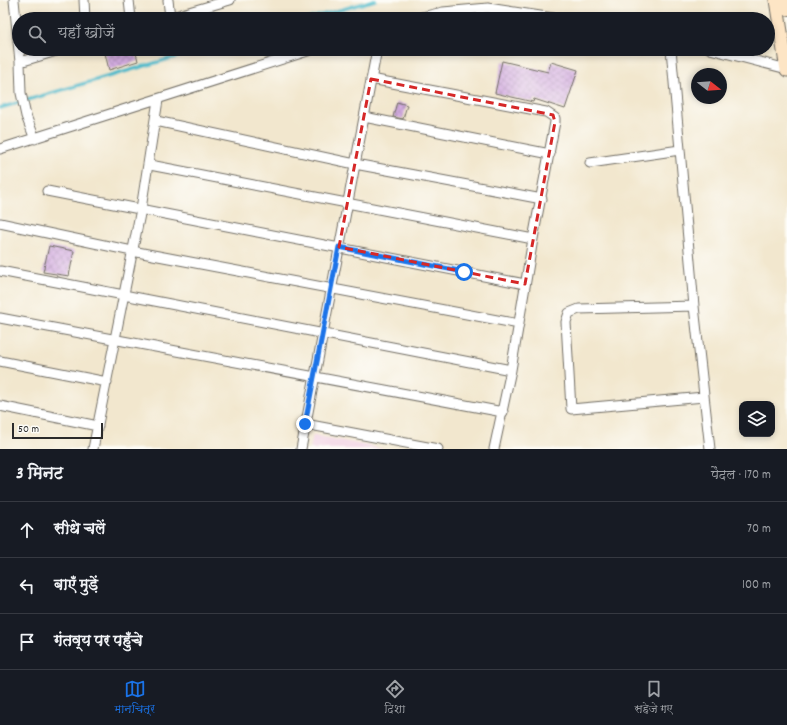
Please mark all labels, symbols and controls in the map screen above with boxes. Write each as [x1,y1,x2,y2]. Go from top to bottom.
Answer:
search box [12,12,775,56]
icon: search [26,23,48,45]
text: यहाँ खोजें [58,23,115,45]
north arrow [691,68,727,104]
route start [455,263,473,281]
map controls [739,401,775,437]
button: layers [739,401,775,437]
route end [296,415,314,433]
scale bar [12,421,103,440]
text: 50 m [18,422,39,438]
text: 3 मिनट [16,463,63,487]
text: पैदल · 170 m [711,466,771,485]
icon: ahead [16,519,38,541]
text: सीधे चलें [54,519,105,541]
text: 70 m [747,520,771,539]
icon: left [16,575,38,597]
text: बाएँ मुड़ें [54,575,98,597]
text: 100 m [742,576,771,595]
icon: arrive [16,631,38,653]
text: गंतव्य पर पहुँचे [54,631,143,653]
tab: मानचित्र [114,678,155,718]
tab: दिशा [384,678,406,718]
tab: सहेजे गए [635,678,673,718]

